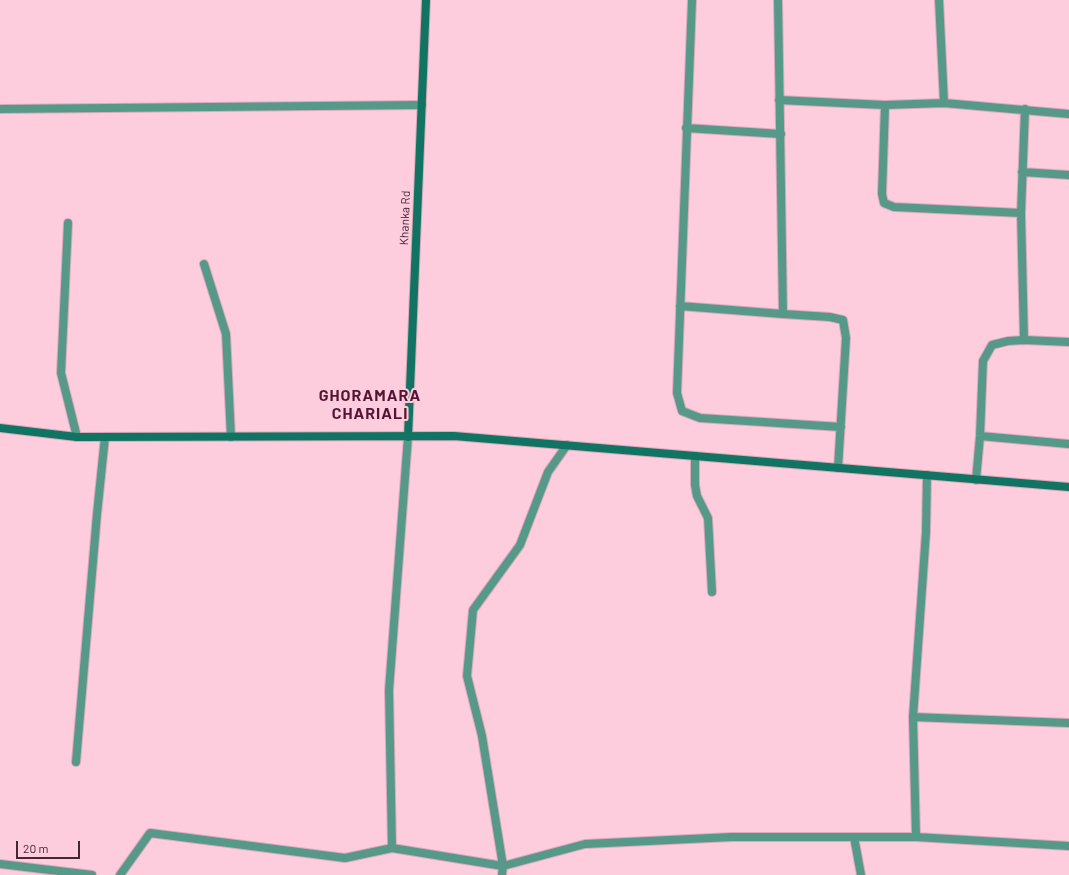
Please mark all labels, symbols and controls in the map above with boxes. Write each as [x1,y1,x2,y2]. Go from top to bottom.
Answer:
street label: Khanka Rd [397,190,413,246]
district label: GHORAMARA CHARIALI [319,386,421,424]
scale bar [18,833,82,859]
text: 20 m [23,841,49,855]

